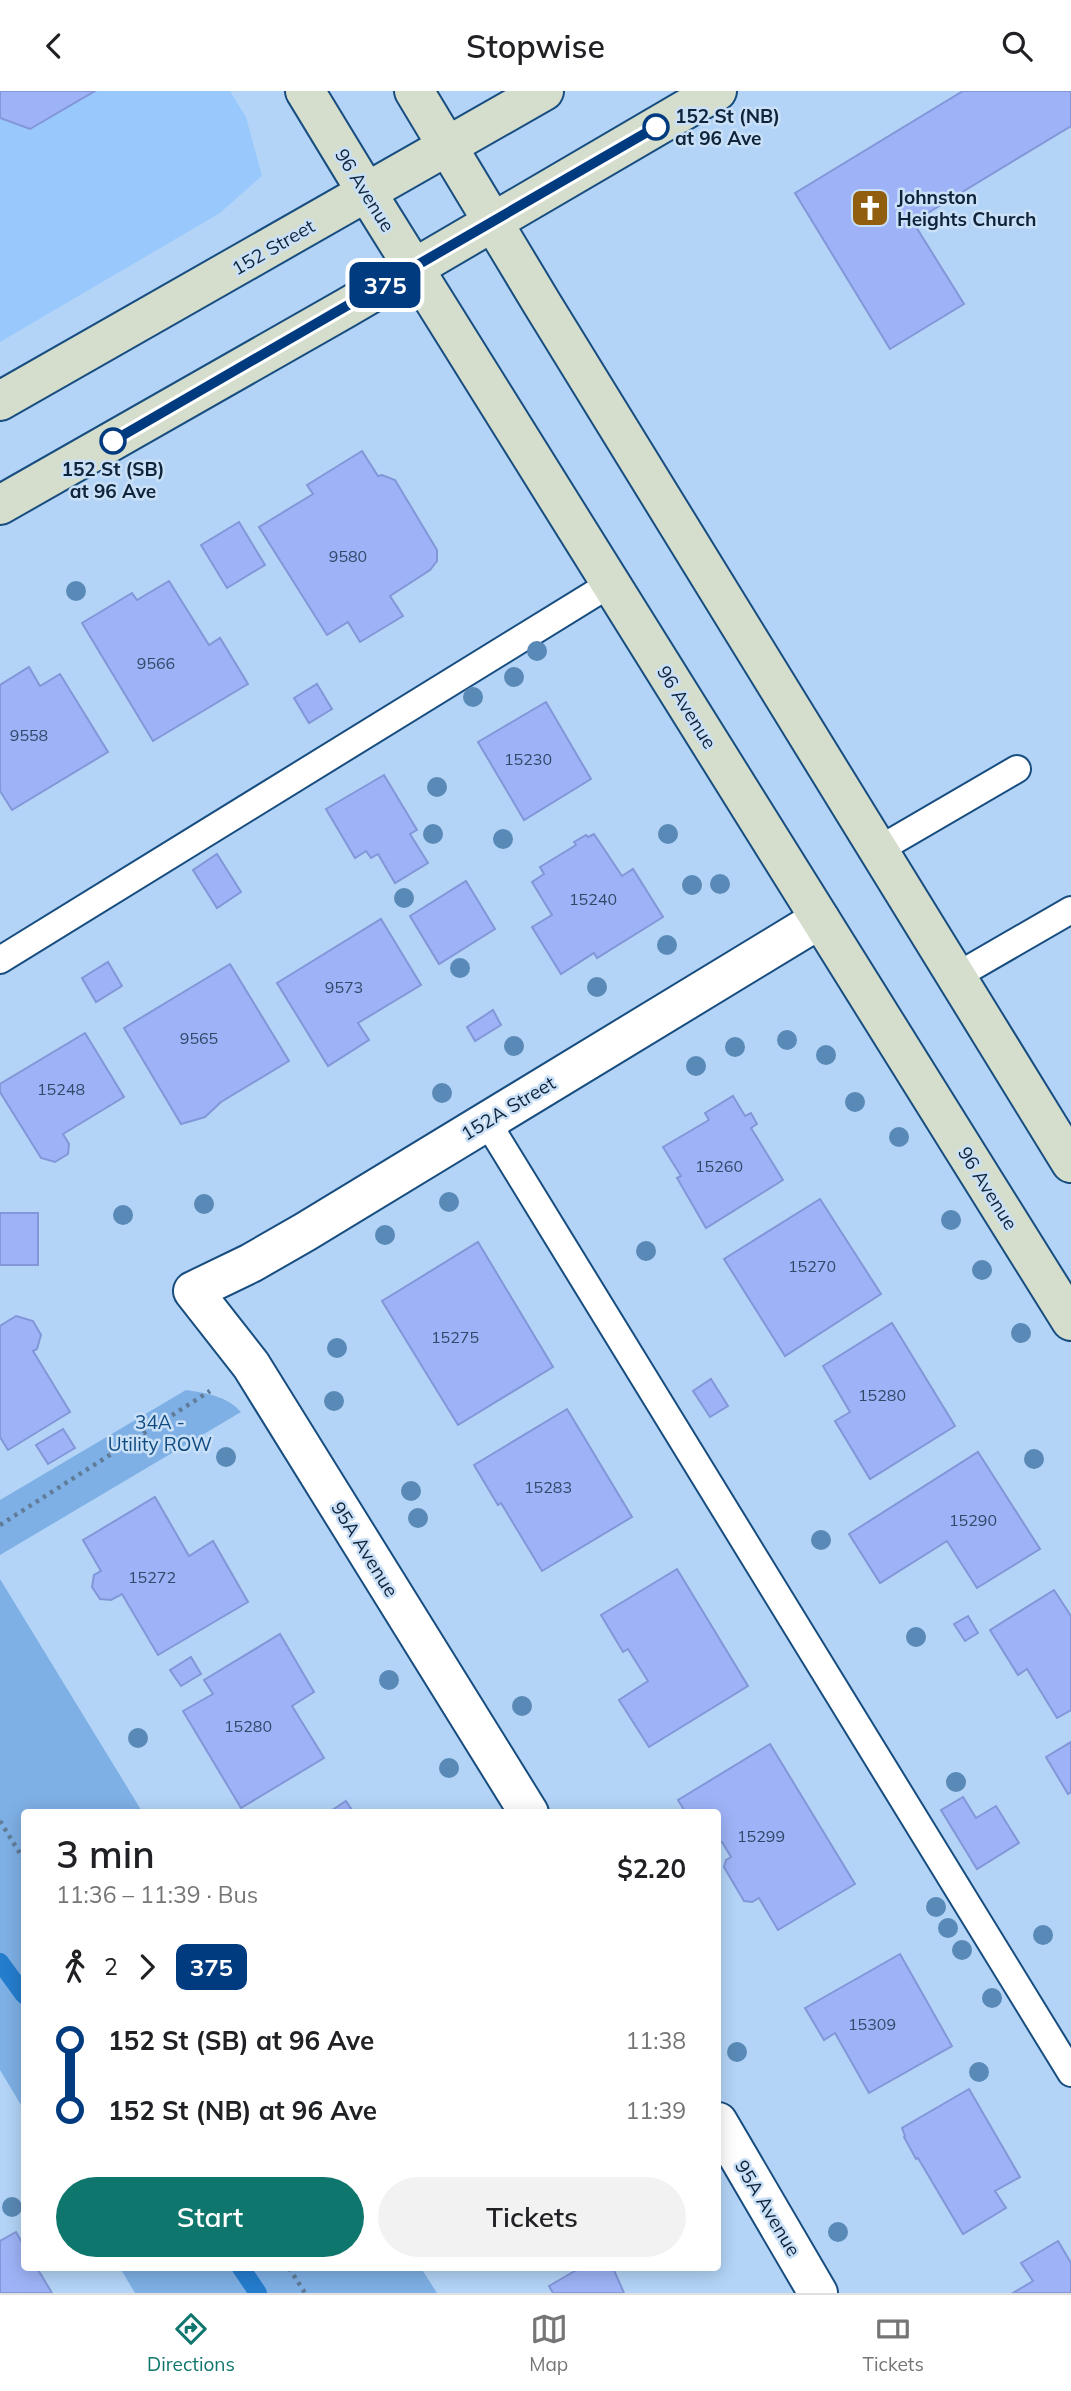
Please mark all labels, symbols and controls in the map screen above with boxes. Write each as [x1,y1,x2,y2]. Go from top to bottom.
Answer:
text: Stopwise [466,26,605,66]
icon: back [35,27,73,65]
icon: search [998,27,1036,65]
place label: 152 St (NB) at 96 Ave [675,104,780,150]
marker: 152 St (NB) at 96 Ave [643,114,669,140]
street label: 96 Avenue [330,144,400,236]
place label: Johnston Heights Church [897,185,1036,231]
church icon: Johnston Heights Church [849,187,891,229]
street label: 152 Street [227,214,319,280]
line badge: 375 [345,262,425,308]
text: 375 [363,270,407,300]
marker: 152 St (SB) at 96 Ave [100,428,126,454]
place label: 152 St (SB) at 96 Ave [62,457,164,503]
house number: 9580 [329,546,367,566]
house number: 9566 [137,653,175,673]
street label: 96 Avenue [652,661,722,753]
house number: 9558 [10,725,48,745]
house number: 15230 [504,749,552,769]
house number: 15240 [569,889,617,909]
house number: 9573 [325,977,363,997]
house number: 9565 [180,1028,218,1048]
street label: 152A Street [457,1070,560,1145]
house number: 15248 [37,1079,85,1099]
street label: 96 Avenue [953,1142,1023,1234]
house number: 15260 [695,1156,743,1176]
house number: 15270 [788,1256,836,1276]
house number: 15275 [431,1327,479,1347]
house number: 15280 [858,1385,906,1405]
park label: 34A - Utility ROW [108,1410,212,1456]
house number: 15283 [524,1477,572,1497]
street label: 95A Avenue [326,1497,404,1601]
house number: 15290 [949,1510,997,1530]
house number: 15272 [128,1567,176,1587]
house number: 15280 [224,1716,272,1736]
house number: 15299 [737,1826,785,1846]
text: 3 min [56,1830,155,1878]
text: $2.20 [617,1852,686,1885]
text: 11:36 – 11:39 · Bus [56,1880,258,1909]
icon: walk [56,1948,94,1986]
icon: forward [128,1948,166,1986]
text: 2 [104,1952,118,1981]
text: 375 [190,1952,233,1982]
house number: 15309 [848,2014,896,2034]
text: 152 St (SB) at 96 Ave [108,2024,374,2057]
text: 11:38 [626,2026,686,2055]
text: 152 St (NB) at 96 Ave [108,2094,377,2127]
text: 11:39 [626,2096,686,2125]
street label: 95A Avenue [730,2156,806,2260]
button: Start [56,2177,364,2257]
button: Tickets [378,2177,686,2257]
tab: Directions [147,2310,235,2376]
tab: Map [529,2310,568,2376]
tab: Tickets [863,2310,924,2376]

